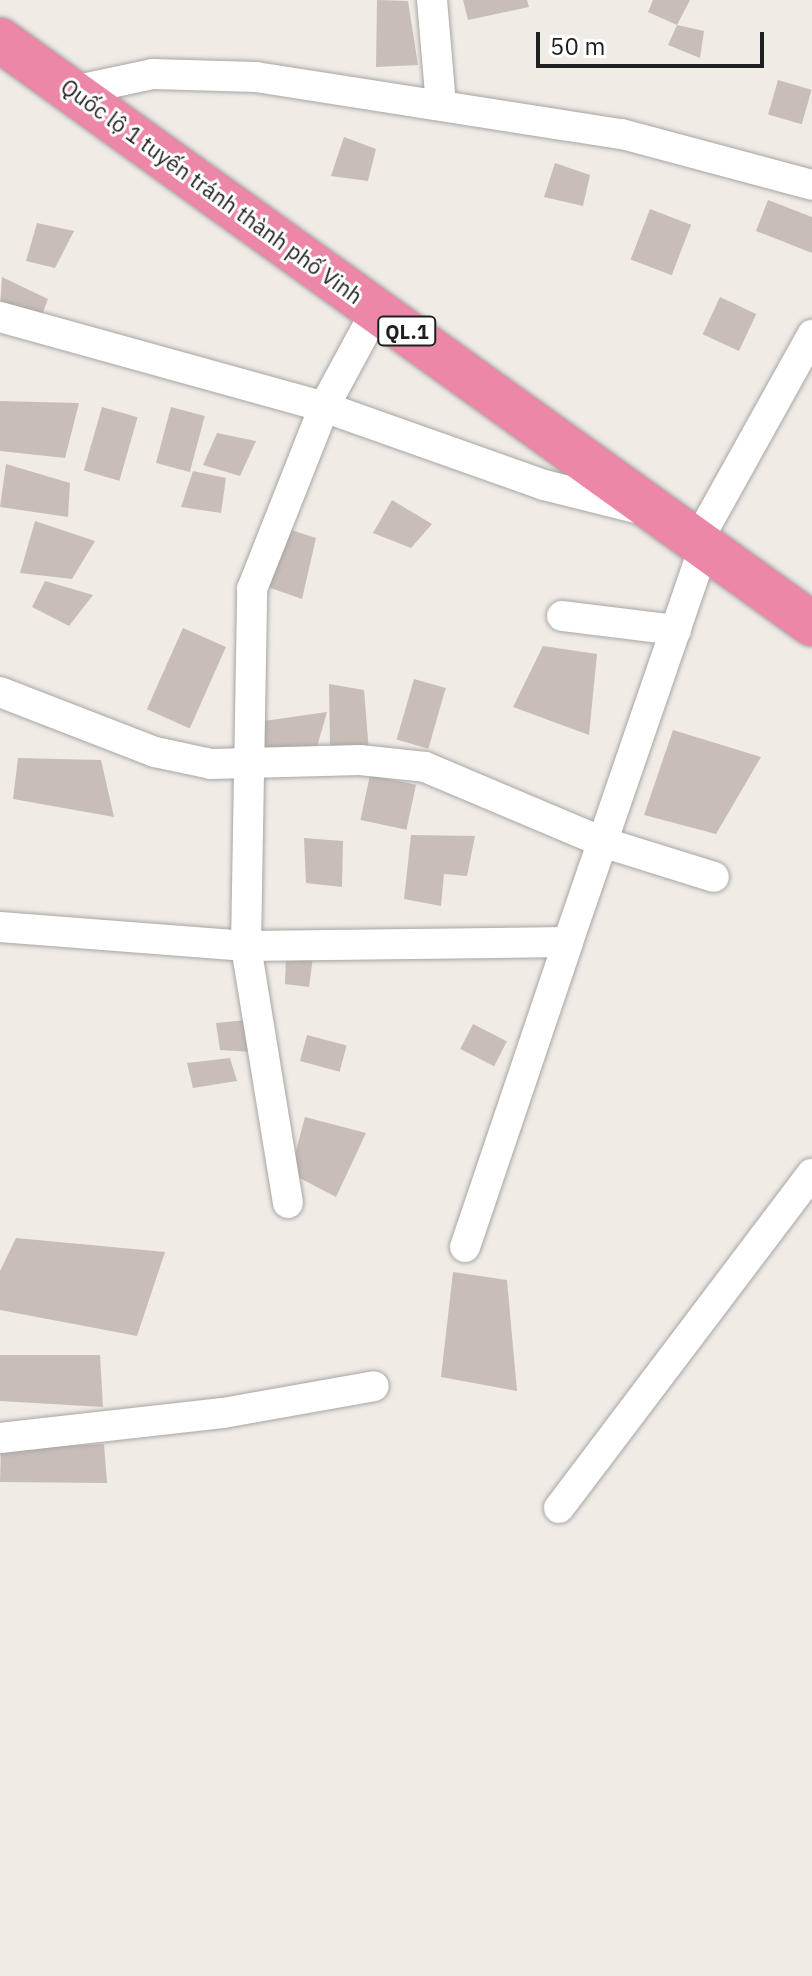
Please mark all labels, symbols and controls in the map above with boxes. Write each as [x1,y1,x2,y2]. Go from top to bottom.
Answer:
scale bar [540,16,768,66]
text: 50 m [550,30,605,62]
street label: Quốc lộ 1 tuyến tránh thành phố Vinh [56,73,368,309]
road number: QL.1 [377,315,437,347]

